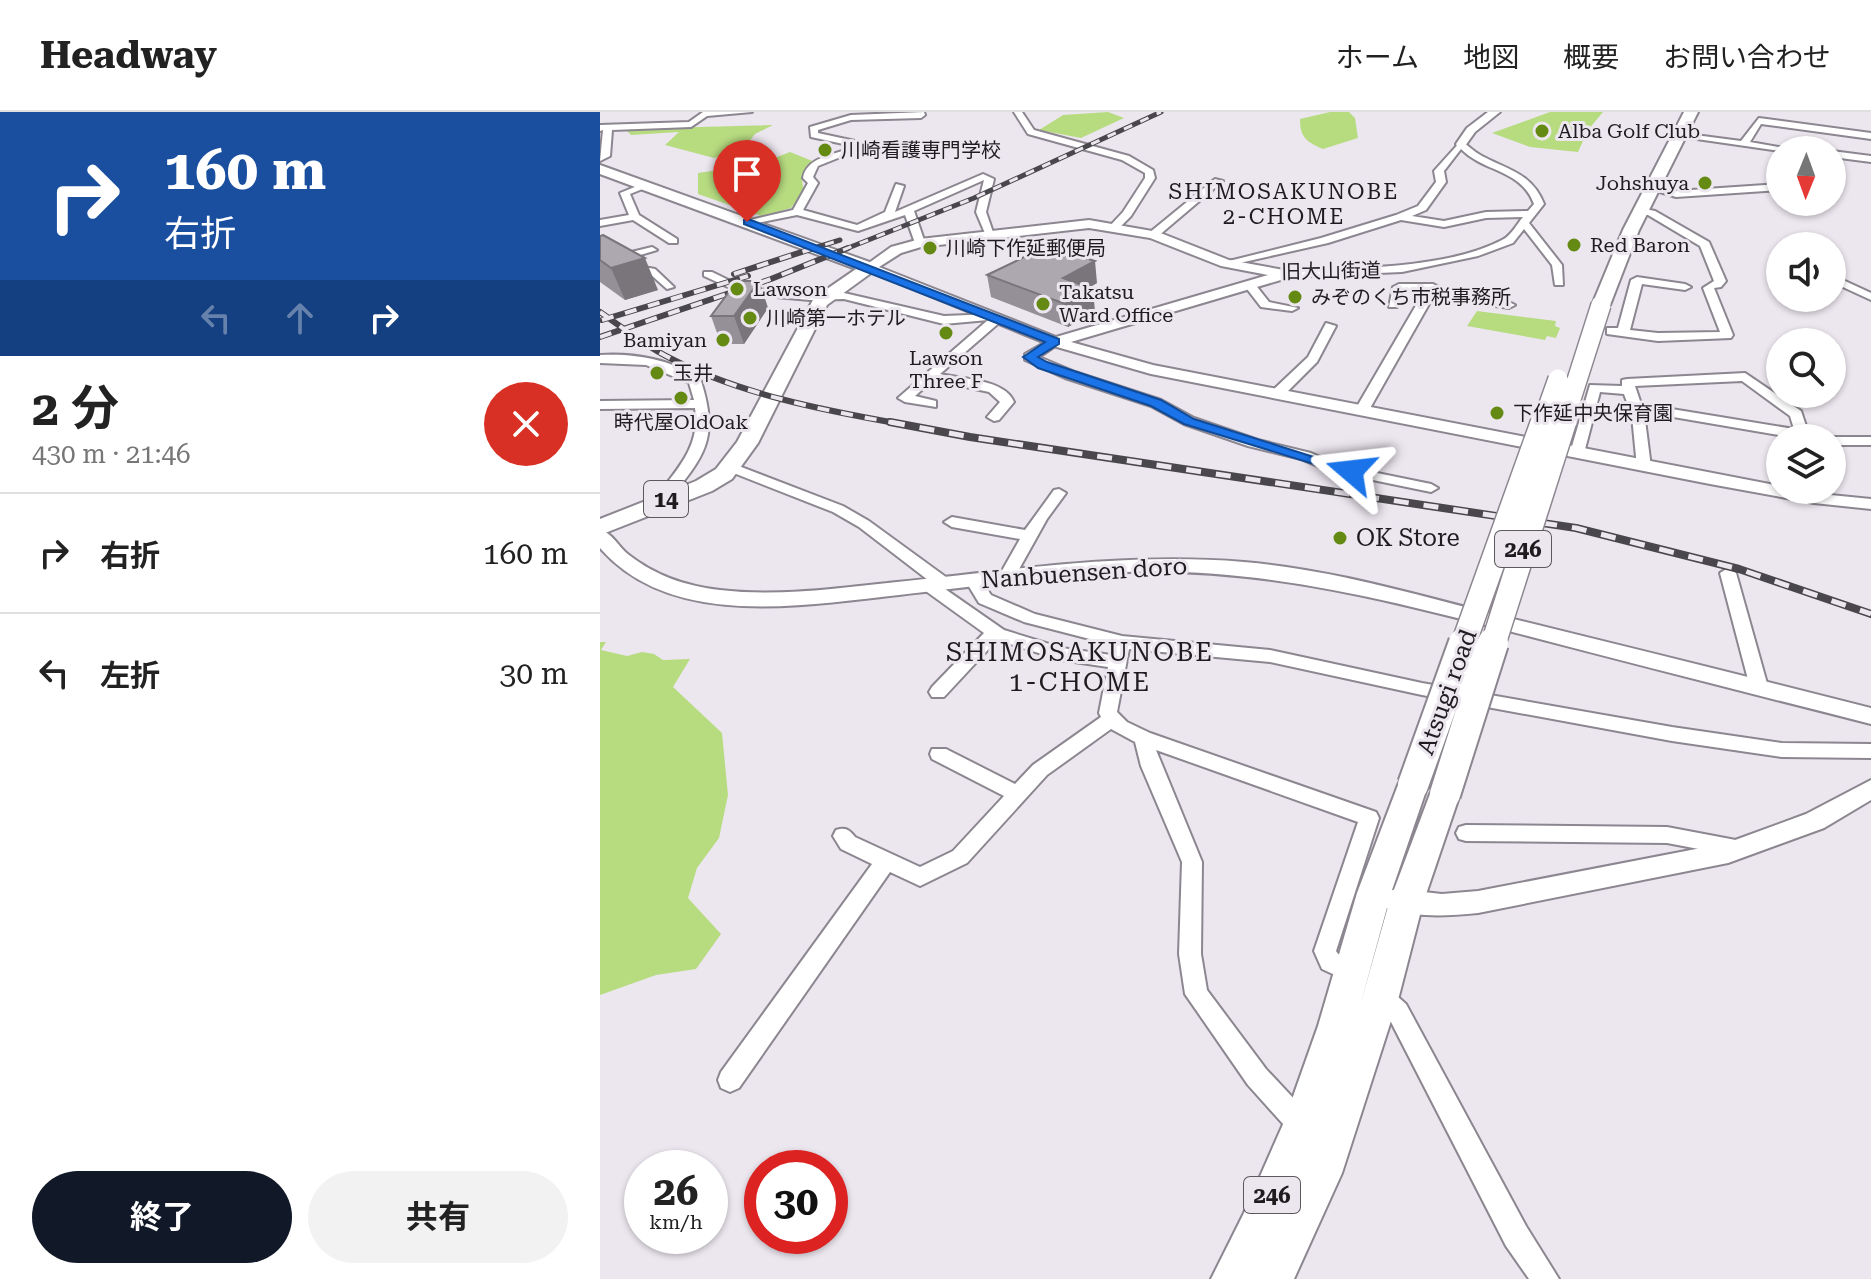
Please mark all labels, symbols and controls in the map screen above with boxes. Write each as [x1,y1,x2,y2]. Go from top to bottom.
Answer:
text: Headway [40,33,217,77]
text: ホーム [1336,41,1419,74]
text: 地図 [1463,41,1519,74]
text: 概要 [1563,41,1619,74]
text: お問い合わせ [1663,41,1831,74]
place label: Alba Golf Club [1558,119,1700,143]
marker: Alba Golf Club [1533,122,1551,140]
north arrow [1766,136,1846,216]
map controls [1766,136,1846,504]
text: 160 m [164,137,326,203]
place label: 川崎看護専門学校 [841,138,1001,162]
pin [713,140,781,222]
marker: 川崎看護専門学校 [816,141,834,159]
icon: right [32,144,136,248]
icon: arrive [725,152,769,196]
place label: Johshuya [1596,171,1689,195]
marker: Johshuya [1696,174,1714,192]
district label: SHIMOSAKUNOBE 2-CHOME [1169,179,1399,229]
text: 右折 [164,213,236,255]
button: sound [1766,232,1846,312]
place label: Red Baron [1590,233,1690,257]
place label: 川崎下作延郵便局 [946,236,1106,260]
marker: Red Baron [1565,236,1583,254]
marker: 川崎下作延郵便局 [921,239,939,257]
street label: 旧大山街道 [1281,258,1381,284]
place label: Lawson [753,277,827,301]
marker: Lawson [728,280,746,298]
place label: Takatsu Ward Office [1059,280,1173,327]
place label: みぞのくち市税事務所 [1311,285,1511,309]
marker: みぞのくち市税事務所 [1286,288,1304,306]
marker: Takatsu Ward Office [1034,295,1052,313]
icon: left [194,296,238,340]
icon: ahead [278,296,322,340]
icon: right [362,296,406,340]
place label: 川崎第一ホテル [766,306,906,330]
marker: 川崎第一ホテル [741,309,759,327]
marker: Lawson Three F [937,324,955,342]
place label: Bamiyan [623,328,707,352]
button: search [1766,328,1846,408]
marker: Bamiyan [714,331,732,349]
place label: Lawson Three F [909,346,983,393]
place label: 玉井 [673,361,713,385]
marker: 玉井 [648,364,666,382]
text: 2 分 [32,381,119,437]
button: close [484,382,568,466]
marker: 時代屋OldOak [672,389,690,407]
place label: 下作延中央保育園 [1513,401,1673,425]
marker: 下作延中央保育園 [1488,404,1506,422]
place label: 時代屋OldOak [614,410,748,434]
button: layers [1766,424,1846,504]
position arrow [1309,429,1393,513]
text: 430 m · 21:46 [32,439,191,469]
road number: 14 [644,481,688,517]
place label: OK Store [1356,524,1460,552]
marker: OK Store [1331,529,1349,547]
icon: right [32,531,76,575]
road number: 246 [1495,531,1551,567]
text: 160 m [483,536,568,571]
text: 右折 [100,538,160,573]
street label: Nanbuensen doro [980,552,1188,594]
street label: Atsugi road [1411,625,1483,759]
district label: SHIMOSAKUNOBE 1-CHOME [946,637,1214,697]
icon: left [32,651,76,695]
text: 30 m [499,656,568,691]
text: 左折 [100,658,160,693]
speed limit sign: 30 [744,1150,848,1254]
text: 26 [654,1168,698,1215]
button: 終了 [32,1171,292,1263]
button: 共有 [308,1171,568,1263]
road number: 246 [1244,1177,1300,1213]
text: km/h [649,1210,703,1234]

